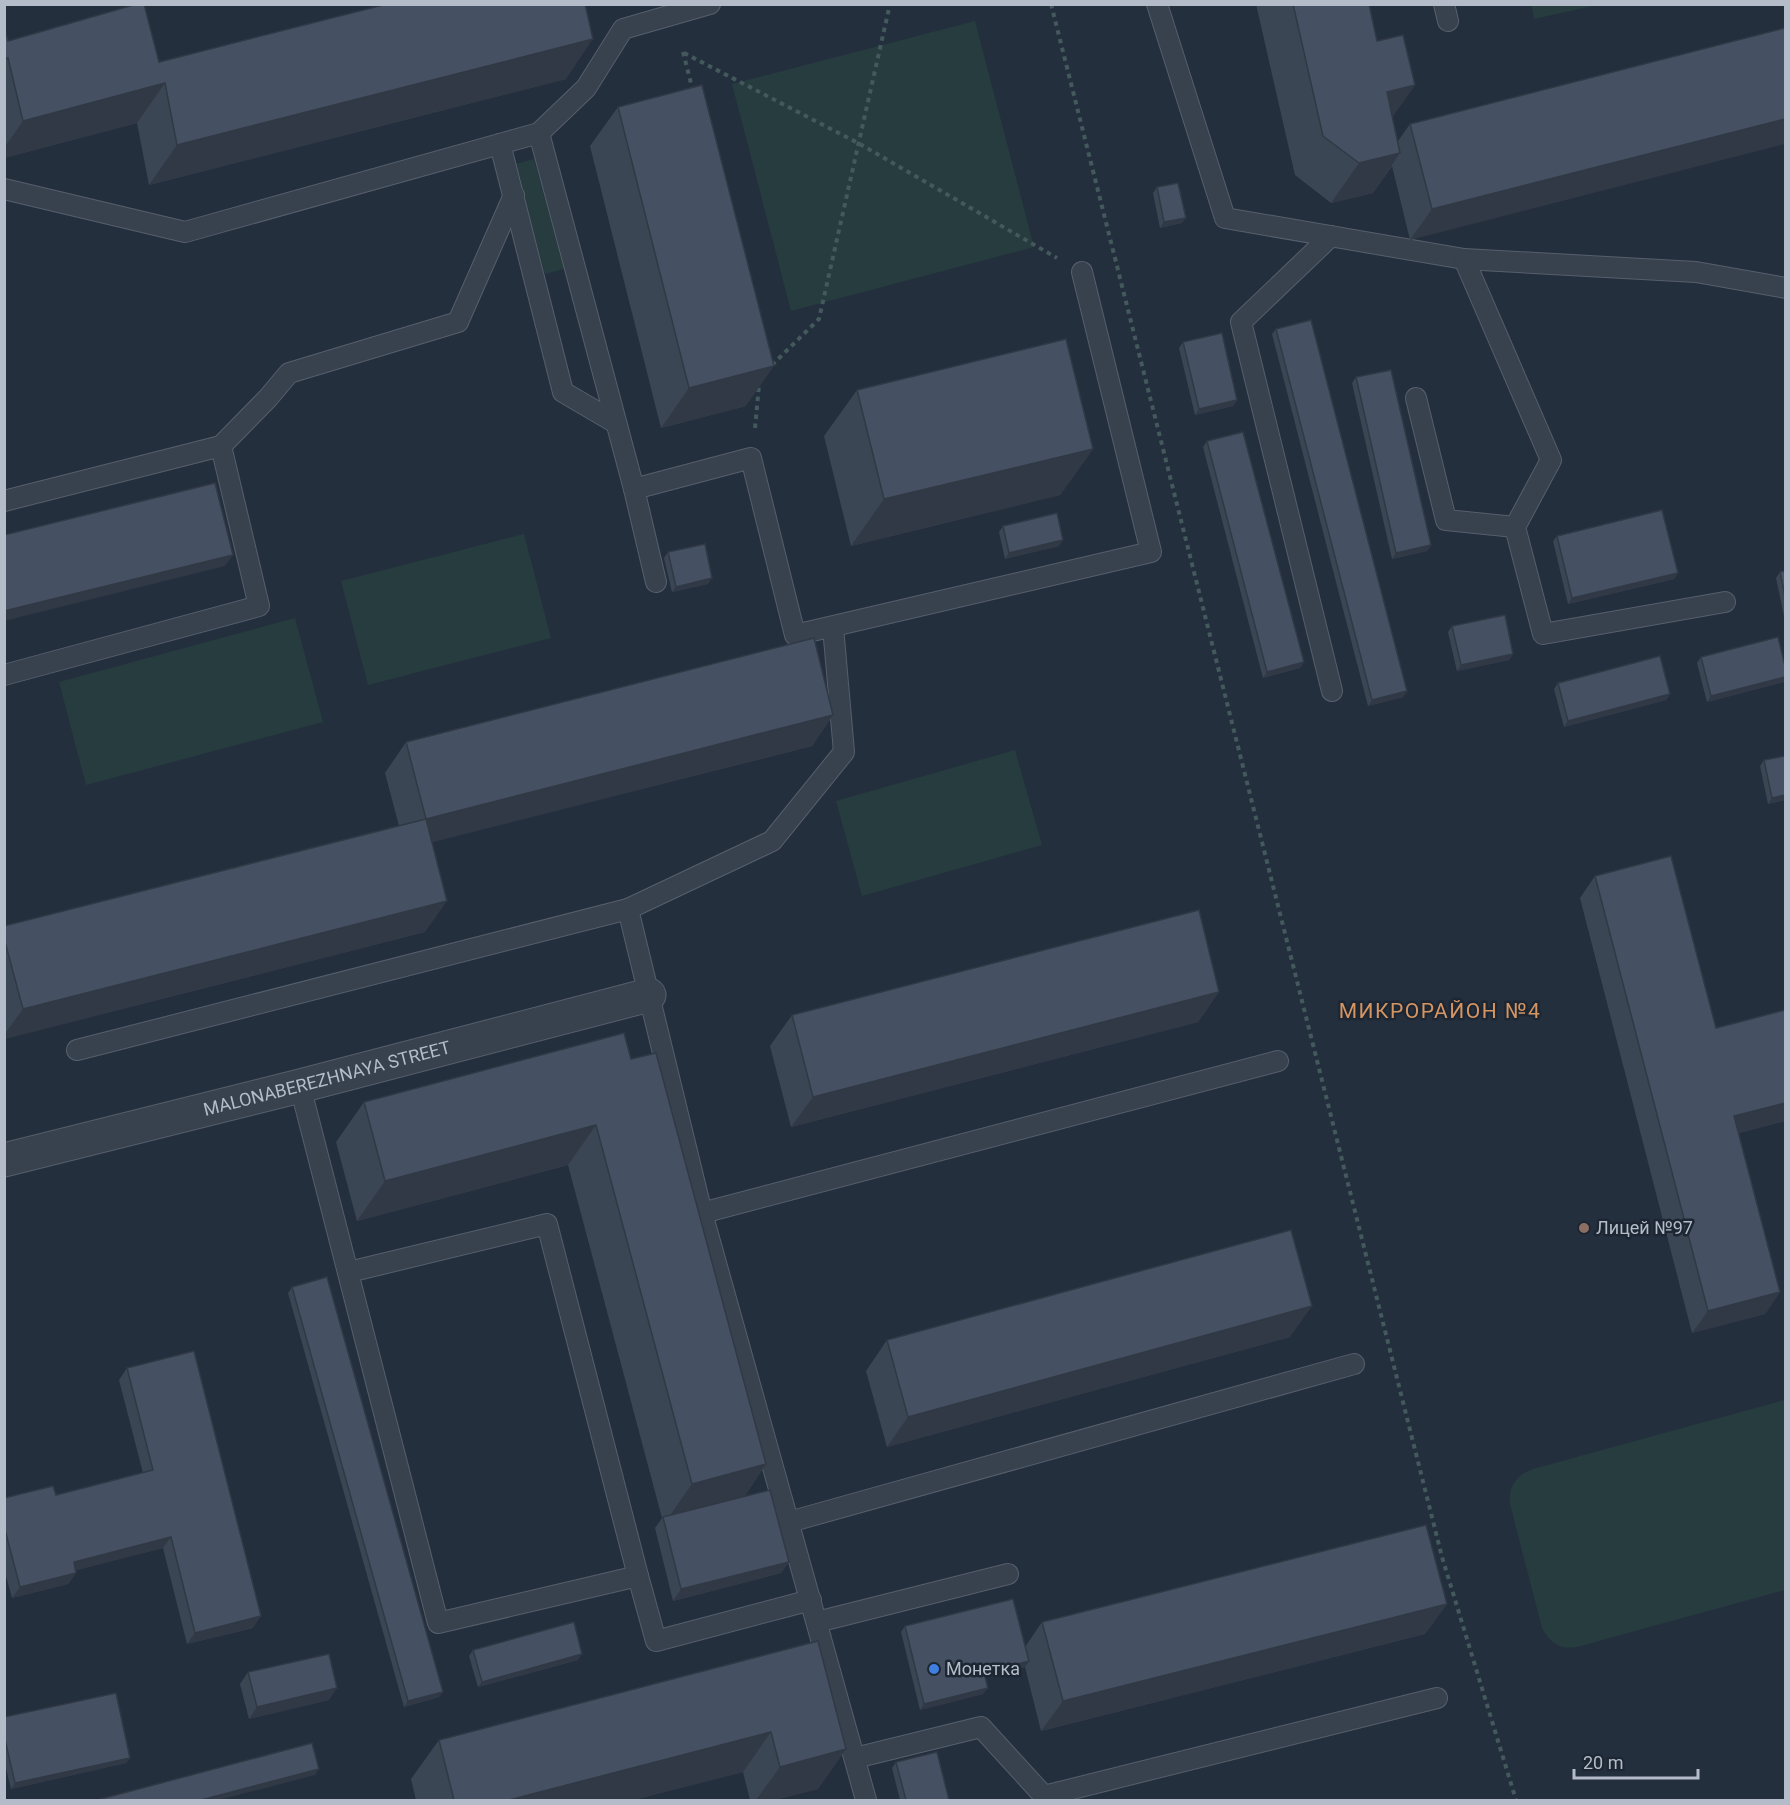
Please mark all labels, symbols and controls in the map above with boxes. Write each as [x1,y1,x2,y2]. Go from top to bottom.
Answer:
district label: МИКРОРАЙОН №4 [1339,999,1541,1023]
street label: MALONABEREZHNAYA STREET [201,1036,453,1120]
place label: Лицей №97 [1596,1217,1693,1238]
marker: Лицей №97 [1577,1221,1591,1235]
place label: Монетка [946,1658,1020,1679]
marker: Монетка [927,1662,941,1676]
scale bar [1574,1742,1698,1780]
text: 20 m [1583,1752,1623,1773]

